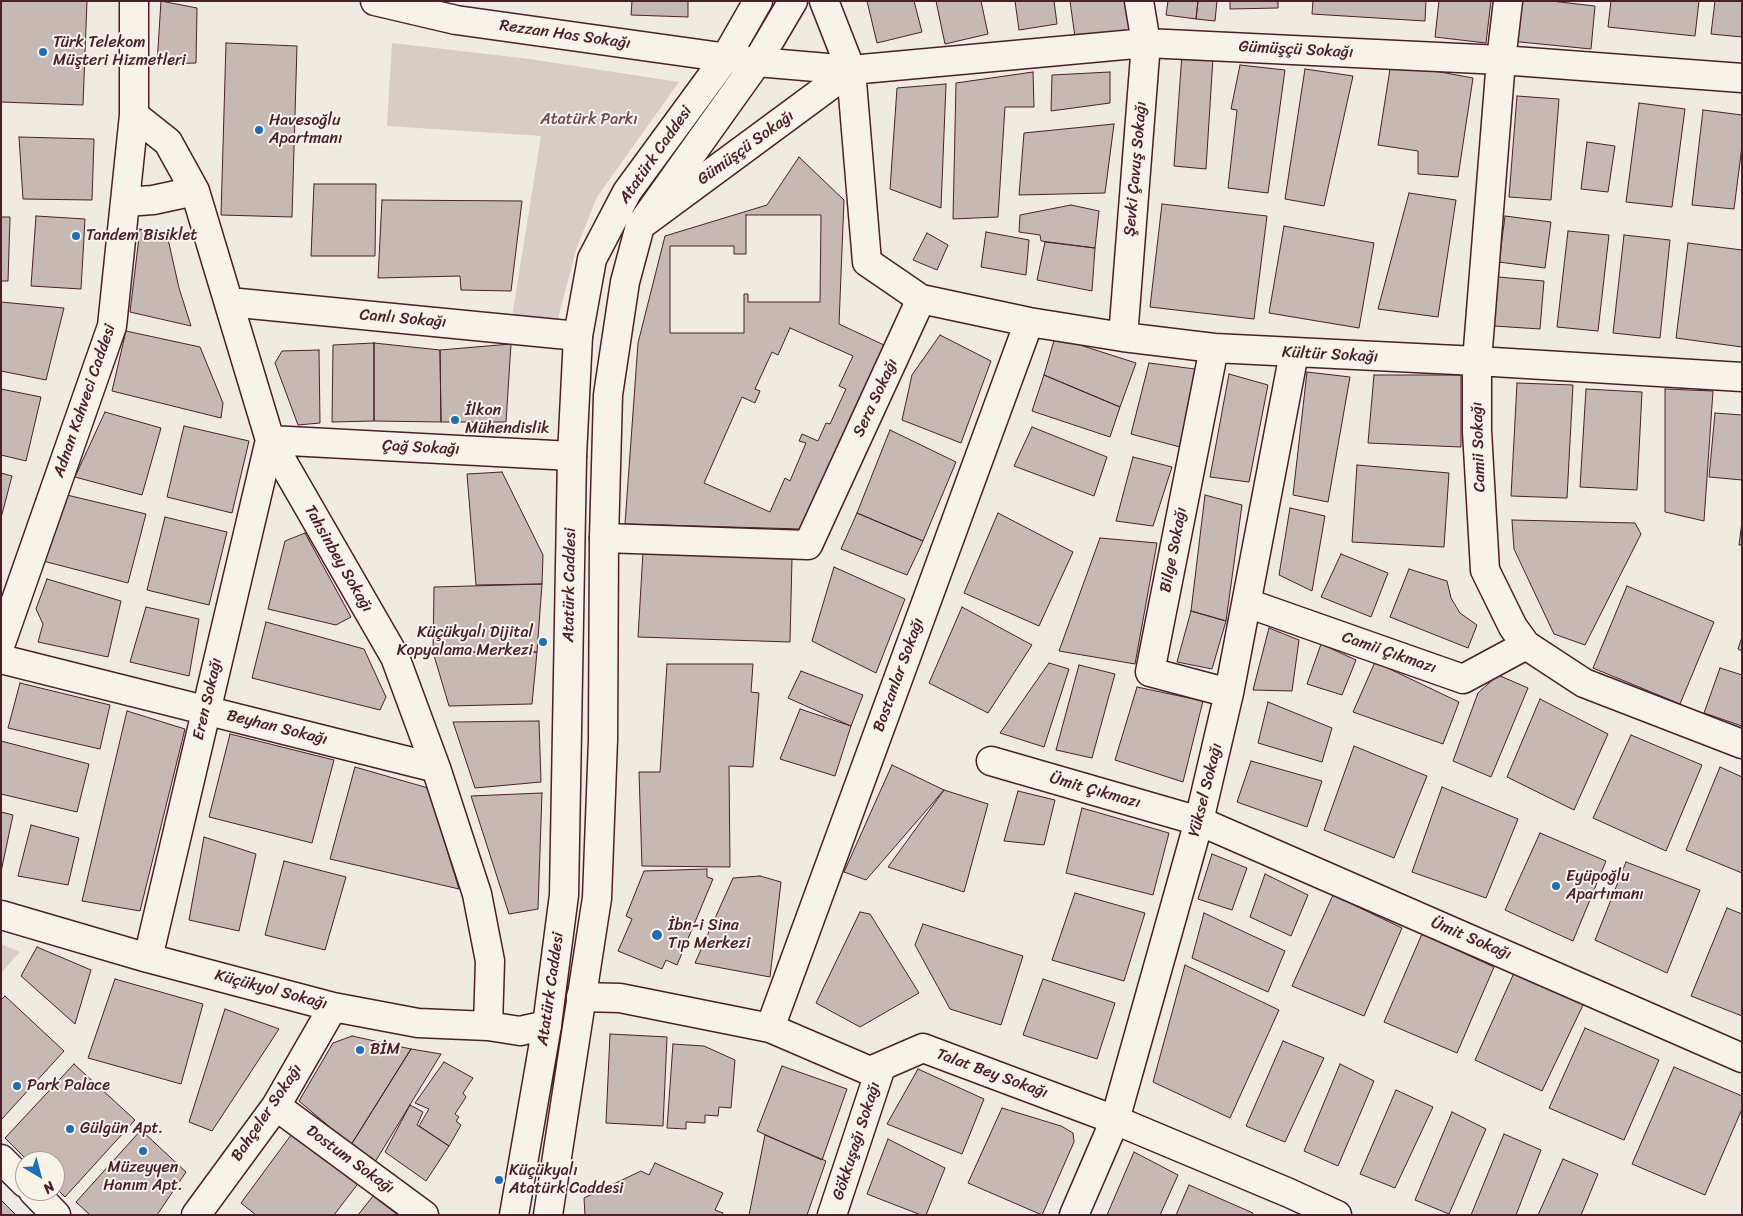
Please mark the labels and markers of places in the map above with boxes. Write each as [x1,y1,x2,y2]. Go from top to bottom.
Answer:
place label: Türk Telekom Müşteri Hizmetleri [53,33,186,71]
marker: Türk Telekom Müşteri Hizmetleri [37,46,49,58]
place label: Havesoğlu Apartmanı [269,111,342,149]
marker: Havesoğlu Apartmanı [253,124,265,136]
place label: Tandem Bisiklet [86,226,197,246]
marker: Tandem Bisiklet [70,230,82,242]
place label: İlkon Mühendislik [465,401,550,439]
marker: İlkon Mühendislik [449,414,461,426]
place label: Küçükyalı Dijital Kopyalama Merkezi [397,623,533,661]
marker: Küçükyalı Dijital Kopyalama Merkezi [537,636,549,648]
place label: Eyüpoğlu Apartımanı [1566,867,1644,905]
marker: Eyüpoğlu Apartımanı [1550,880,1562,892]
place label: İbn-i Sina Tıp Merkezi [668,916,750,954]
marker: İbn-i Sina Tıp Merkezi [650,928,664,942]
place label: BİM [370,1040,400,1060]
marker: BİM [354,1044,366,1056]
place label: Park Palace [27,1076,110,1096]
marker: Park Palace [11,1080,23,1092]
place label: Gülgün Apt. [80,1119,163,1139]
marker: Gülgün Apt. [64,1123,76,1135]
marker: Müzeyyen Hanım Apt. [137,1145,149,1157]
place label: Müzeyyen Hanım Apt. [103,1158,183,1196]
place label: Küçükyalı Atatürk Caddesi [509,1161,623,1199]
marker: Küçükyalı Atatürk Caddesi [493,1174,505,1186]

